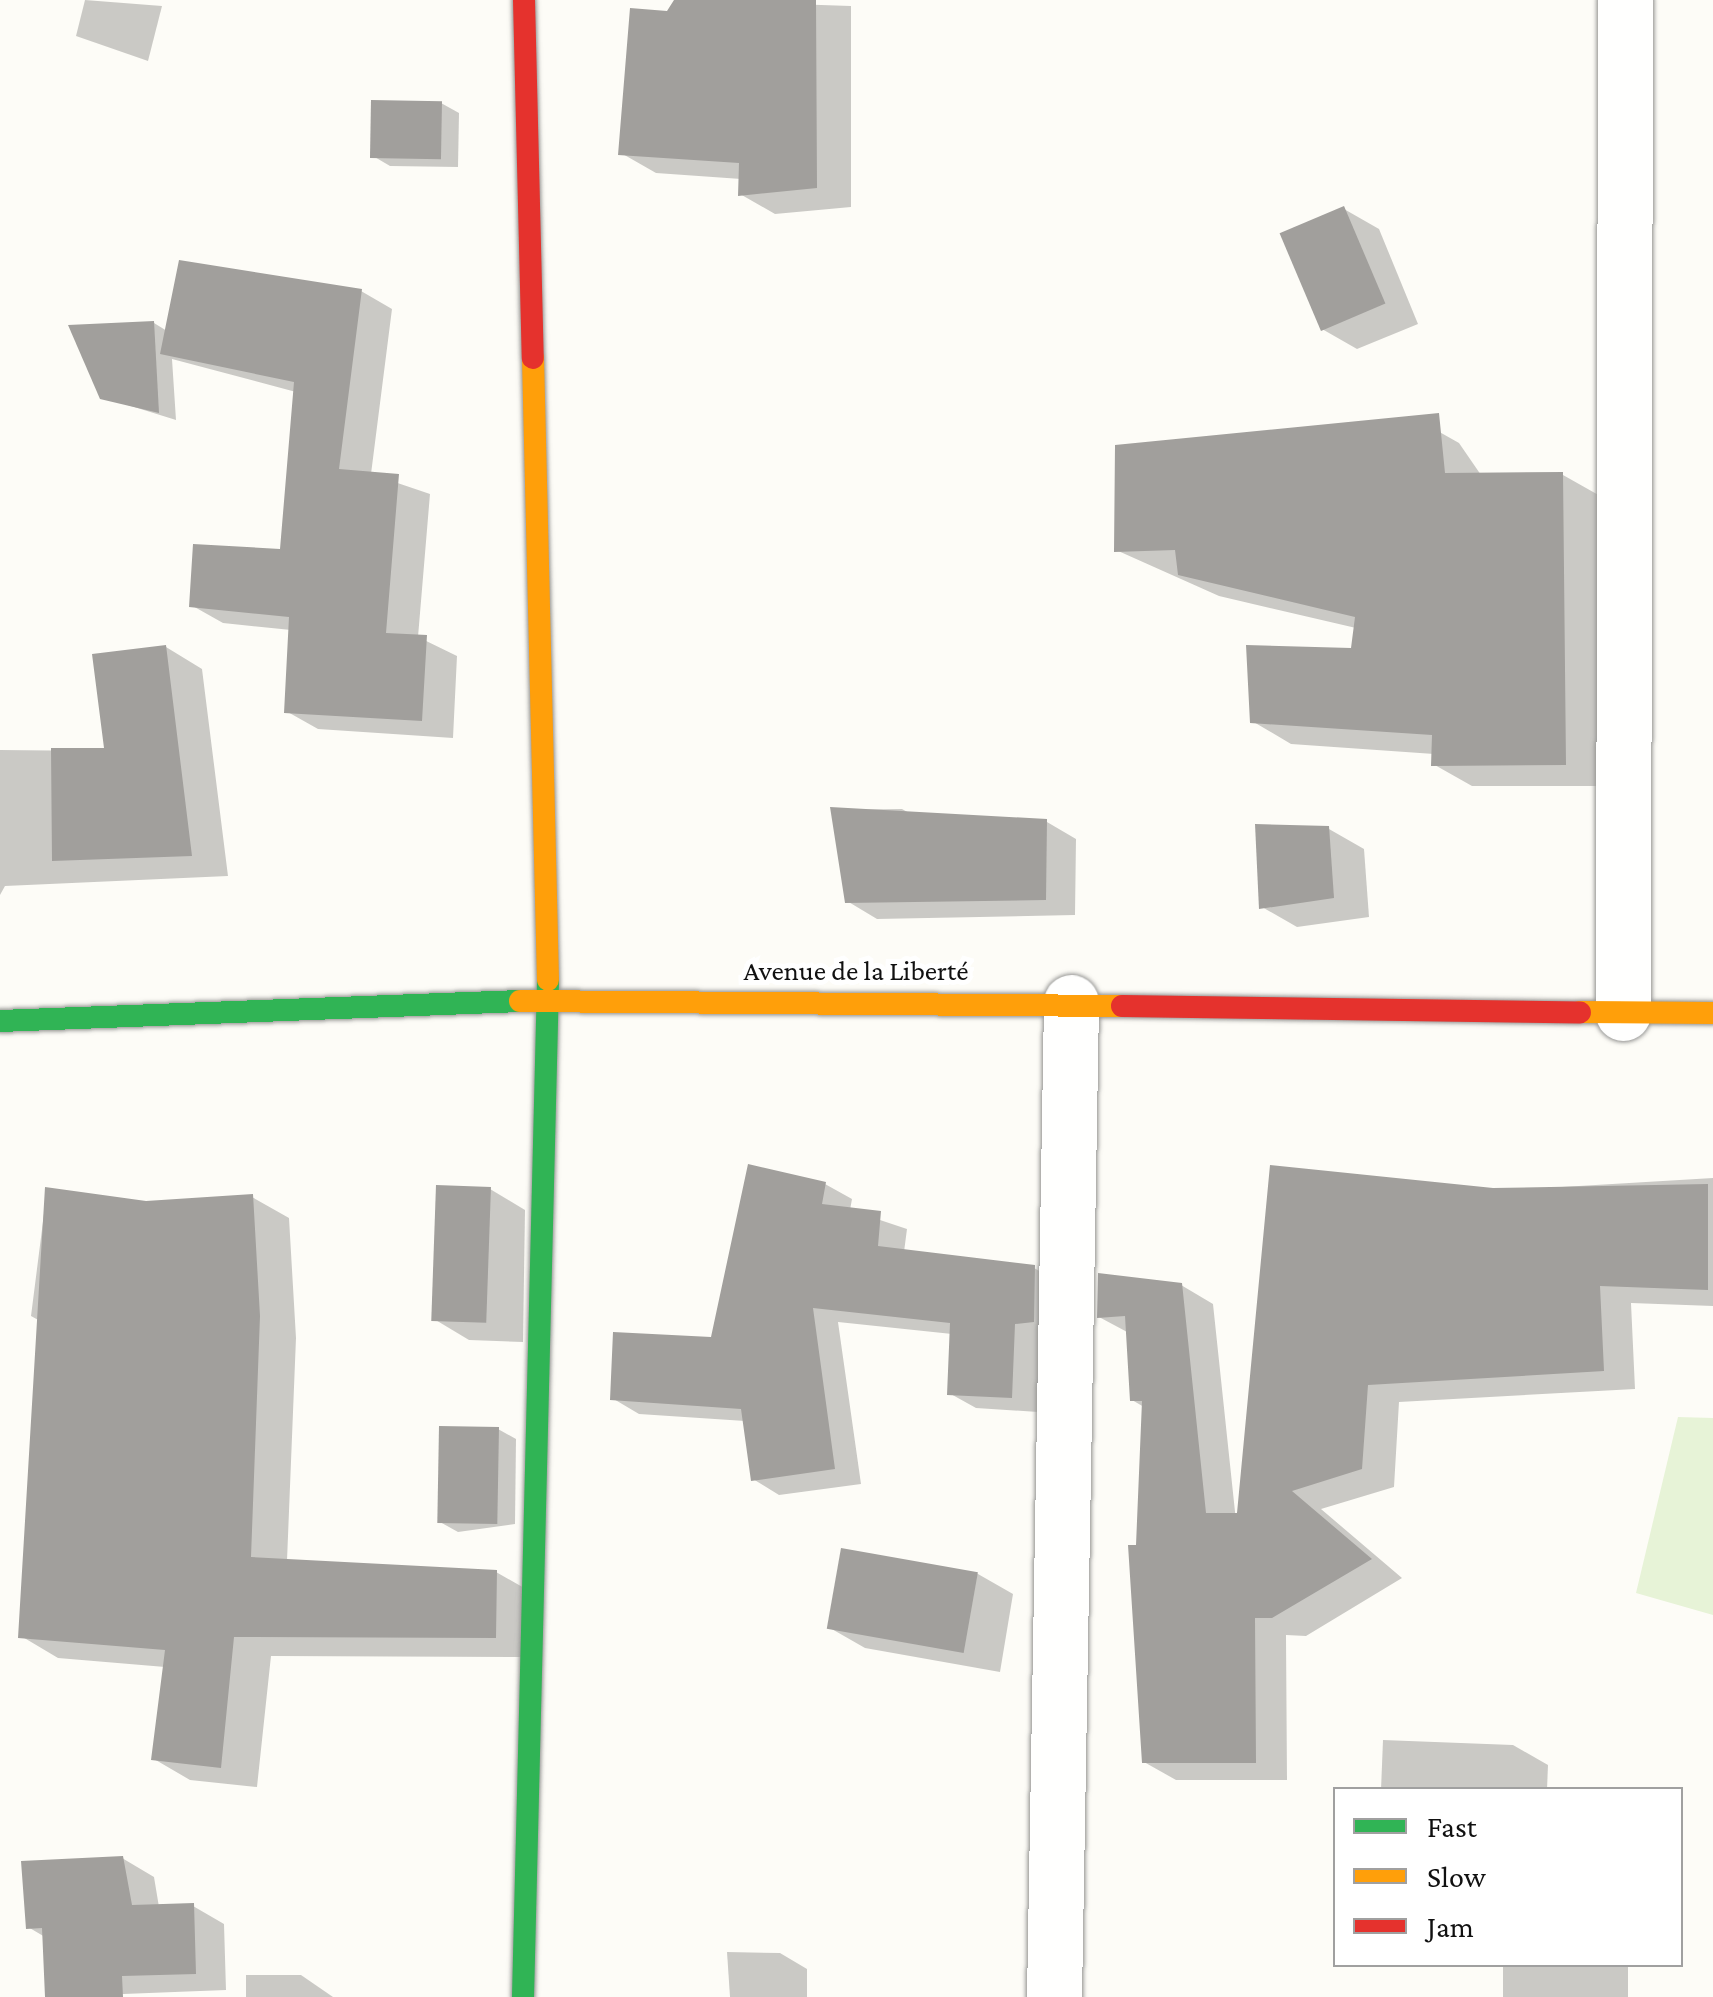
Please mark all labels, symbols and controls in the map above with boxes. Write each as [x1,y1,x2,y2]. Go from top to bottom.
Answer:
street label: Avenue de la Liberté [744,954,968,988]
legend [1333,1787,1683,1967]
text: Fast [1427,1810,1477,1843]
text: Slow [1427,1860,1486,1893]
text: Jam [1427,1910,1474,1943]

